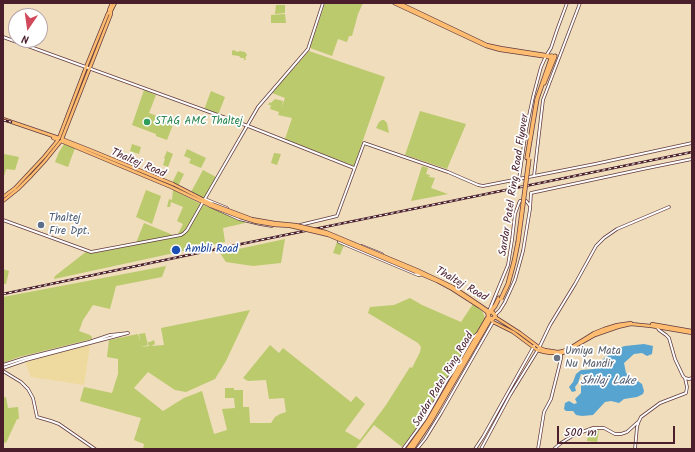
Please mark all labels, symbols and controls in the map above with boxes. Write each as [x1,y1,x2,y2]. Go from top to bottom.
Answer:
north arrow [8,8,48,48]
text: N [20,29,31,48]
street label: Sardar Patel Ring Road Flyover [497,113,533,257]
place label: STAG AMC Thaltej [155,115,243,129]
marker: STAG AMC Thaltej [142,117,152,127]
street label: Thaltej Road [109,147,167,181]
place label: Thaltej Fire Dpt. [49,212,90,238]
marker: Thaltej Fire Dpt. [36,220,46,230]
place label: Ambli Road [185,243,238,257]
marker: Ambli Road [170,244,182,256]
street label: Thaltej Road [433,265,489,305]
street label: Sardar Patel Ring Road [411,331,477,429]
place label: Umiya Mata Nu Mandir [565,345,621,371]
marker: Umiya Mata Nu Mandir [552,353,562,363]
water label: Shilaj Lake [580,375,636,389]
scale bar [559,418,677,444]
text: 500 m [564,423,597,442]

